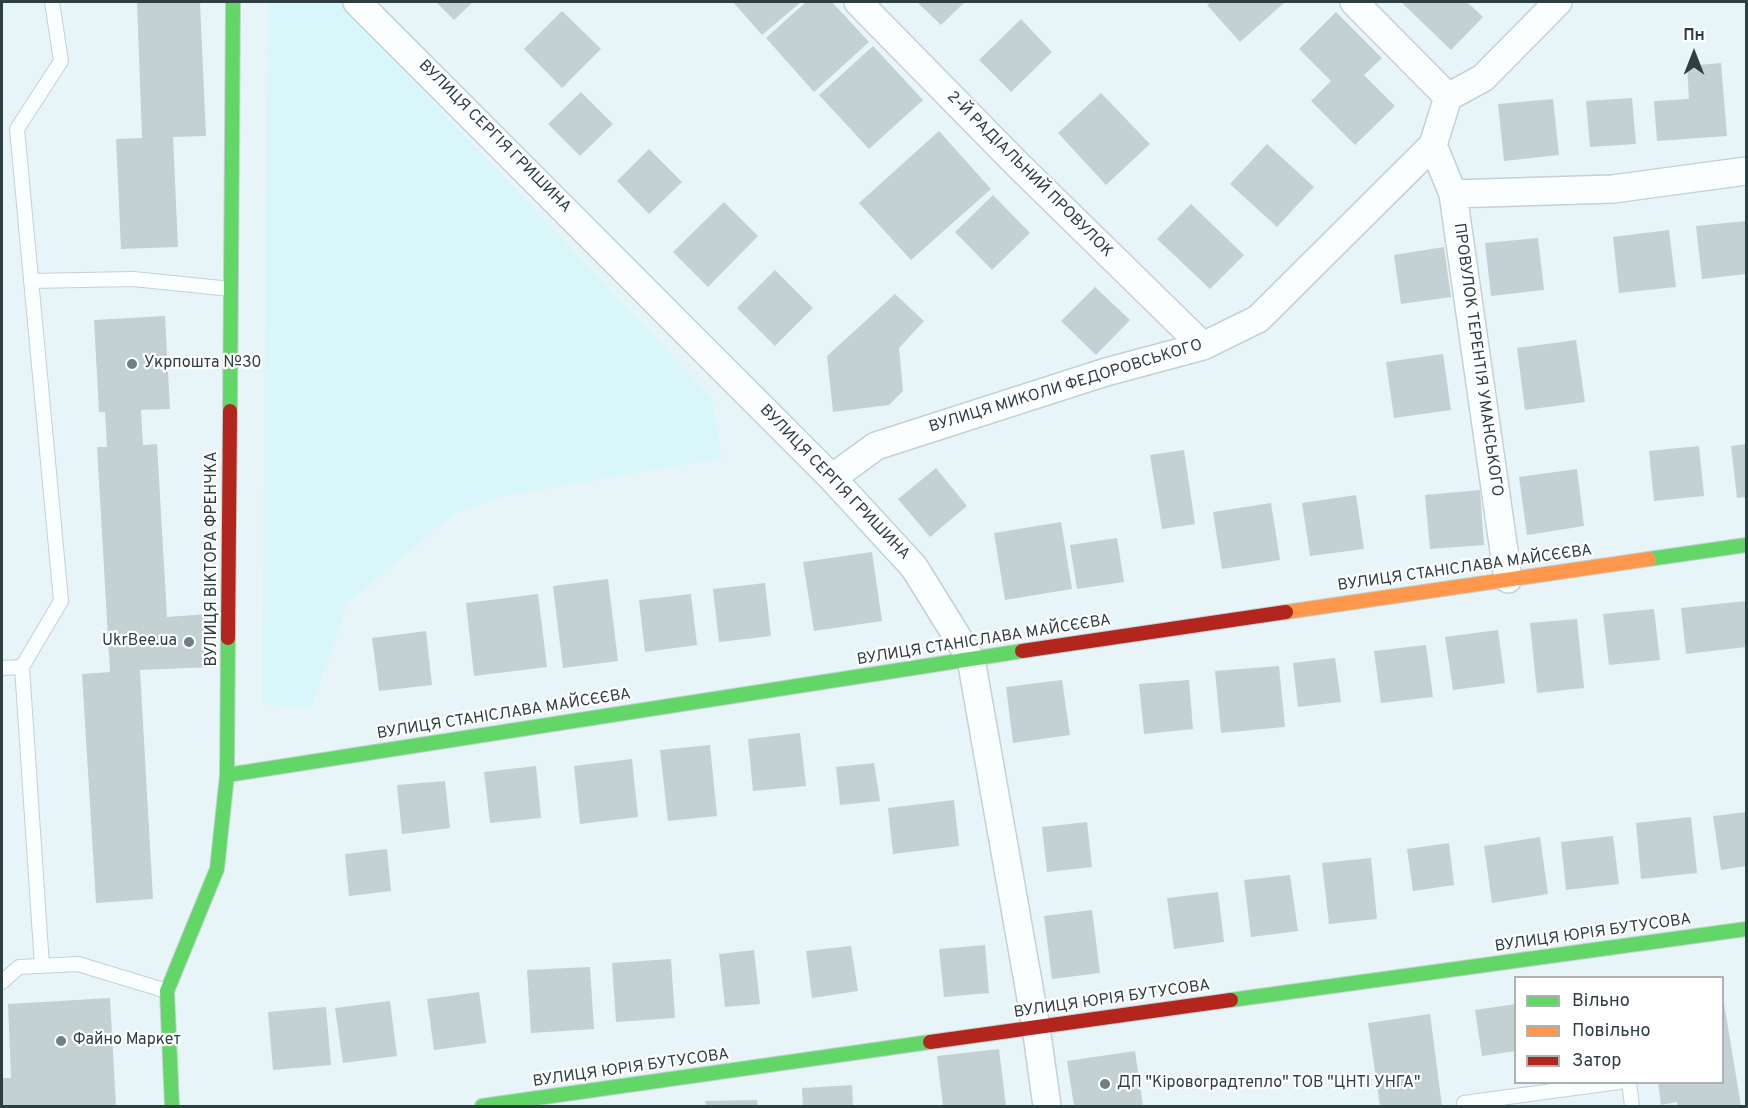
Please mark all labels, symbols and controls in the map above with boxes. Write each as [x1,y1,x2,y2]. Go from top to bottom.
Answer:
north arrow [1664,24,1724,84]
text: Пн [1683,26,1705,46]
street label: ВУЛИЦЯ СЕРГІЯ ГРИШИНА [414,57,574,217]
street label: 2-Й РАДІАЛЬНИЙ ПРОВУЛОК [942,88,1116,262]
street label: ПРОВУЛОК ТЕРЕНТІЯ УМАНСЬКОГО [1448,222,1506,498]
street label: ВУЛИЦЯ МИКОЛИ ФЕДОРОВСЬКОГО [927,336,1205,438]
place label: Укрпошта №30 [144,354,262,374]
marker: Укрпошта №30 [125,357,139,371]
street label: ВУЛИЦЯ СЕРГІЯ ГРИШИНА [755,401,913,565]
street label: ВУЛИЦЯ ВІКТОРА ФРЕНЧКА [203,451,223,667]
street label: ВУЛИЦЯ СТАНІСЛАВА МАЙСЄЄВА [1337,542,1593,596]
street label: ВУЛИЦЯ СТАНІСЛАВА МАЙСЄЄВА [856,611,1112,671]
place label: UkrBee.ua [102,632,177,652]
marker: UkrBee.ua [182,635,196,649]
street label: ВУЛИЦЯ СТАНІСЛАВА МАЙСЄЄВА [376,685,632,745]
street label: ВУЛИЦЯ ЮРІЯ БУТУСОВА [1494,911,1692,957]
legend [1514,976,1724,1084]
street label: ВУЛИЦЯ ЮРІЯ БУТУСОВА [1013,977,1211,1023]
text: Вільно [1572,990,1630,1013]
text: Повільно [1572,1020,1651,1043]
place label: Файно Маркет [73,1031,181,1051]
marker: Файно Маркет [54,1034,68,1048]
street label: ВУЛИЦЯ ЮРІЯ БУТУСОВА [532,1046,730,1092]
text: Затор [1572,1050,1621,1073]
place label: ДП "Кіровоградтепло" ТОВ "ЦНТІ УНГА" [1117,1074,1420,1094]
marker: ДП "Кіровоградтепло" ТОВ "ЦНТІ УНГА" [1098,1077,1112,1091]

